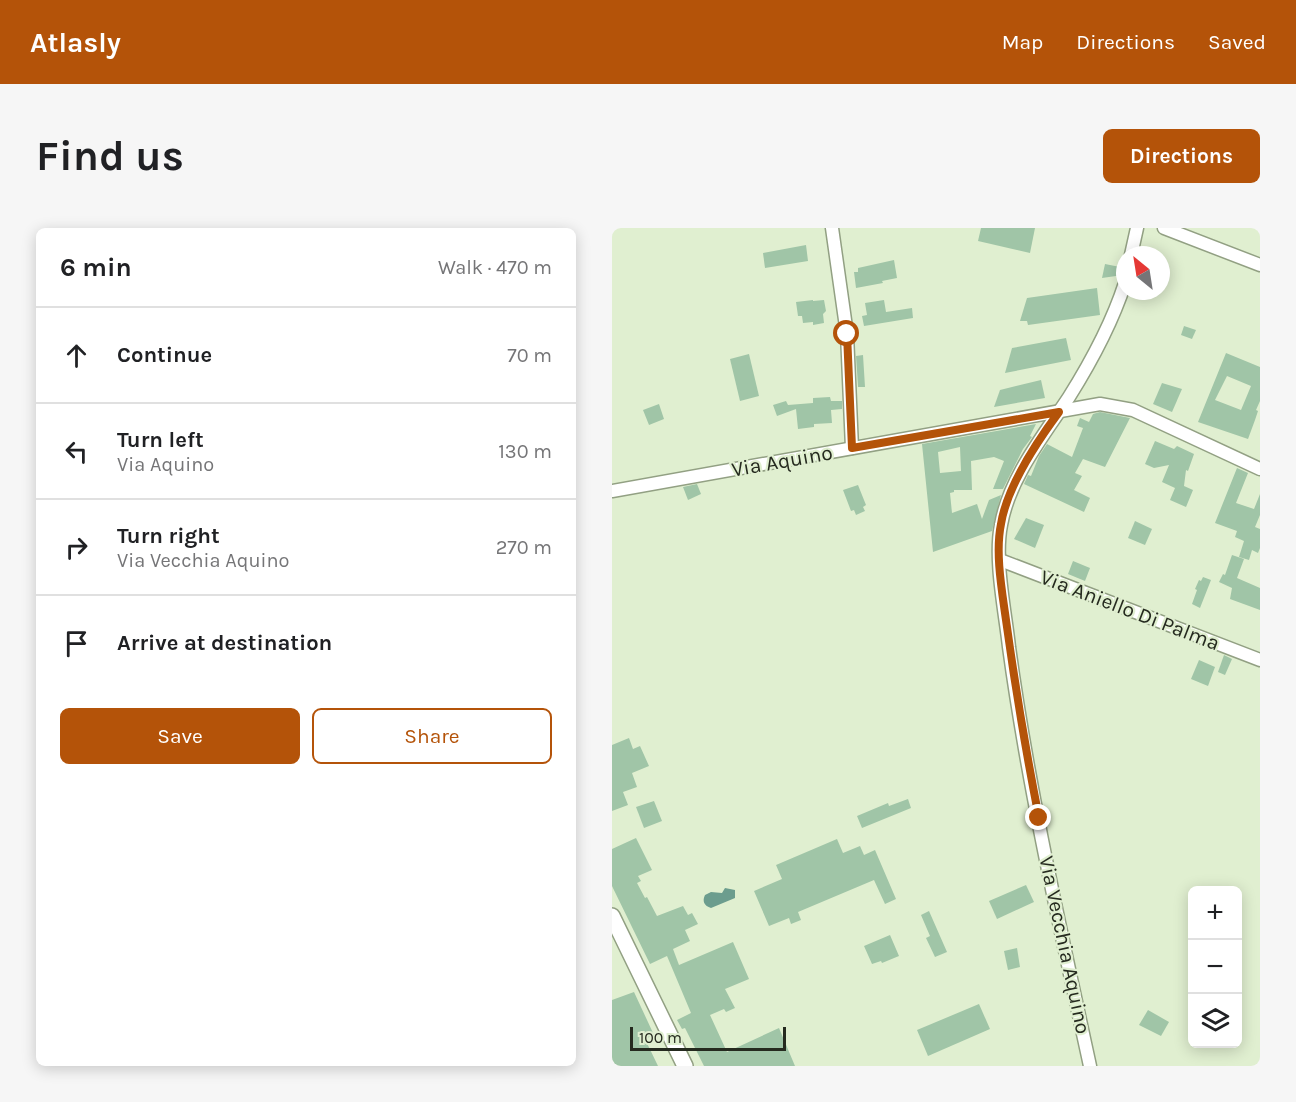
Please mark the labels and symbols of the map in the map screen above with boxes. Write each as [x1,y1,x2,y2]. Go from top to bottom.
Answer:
north arrow [1116,246,1170,300]
route start [833,320,859,346]
street label: Via Aquino [730,440,834,482]
street label: Via Aniello Di Palma [1037,565,1223,655]
route end [1025,804,1051,830]
street label: Via Vecchia Aquino [1034,854,1096,1036]
scale bar [630,1024,786,1052]

